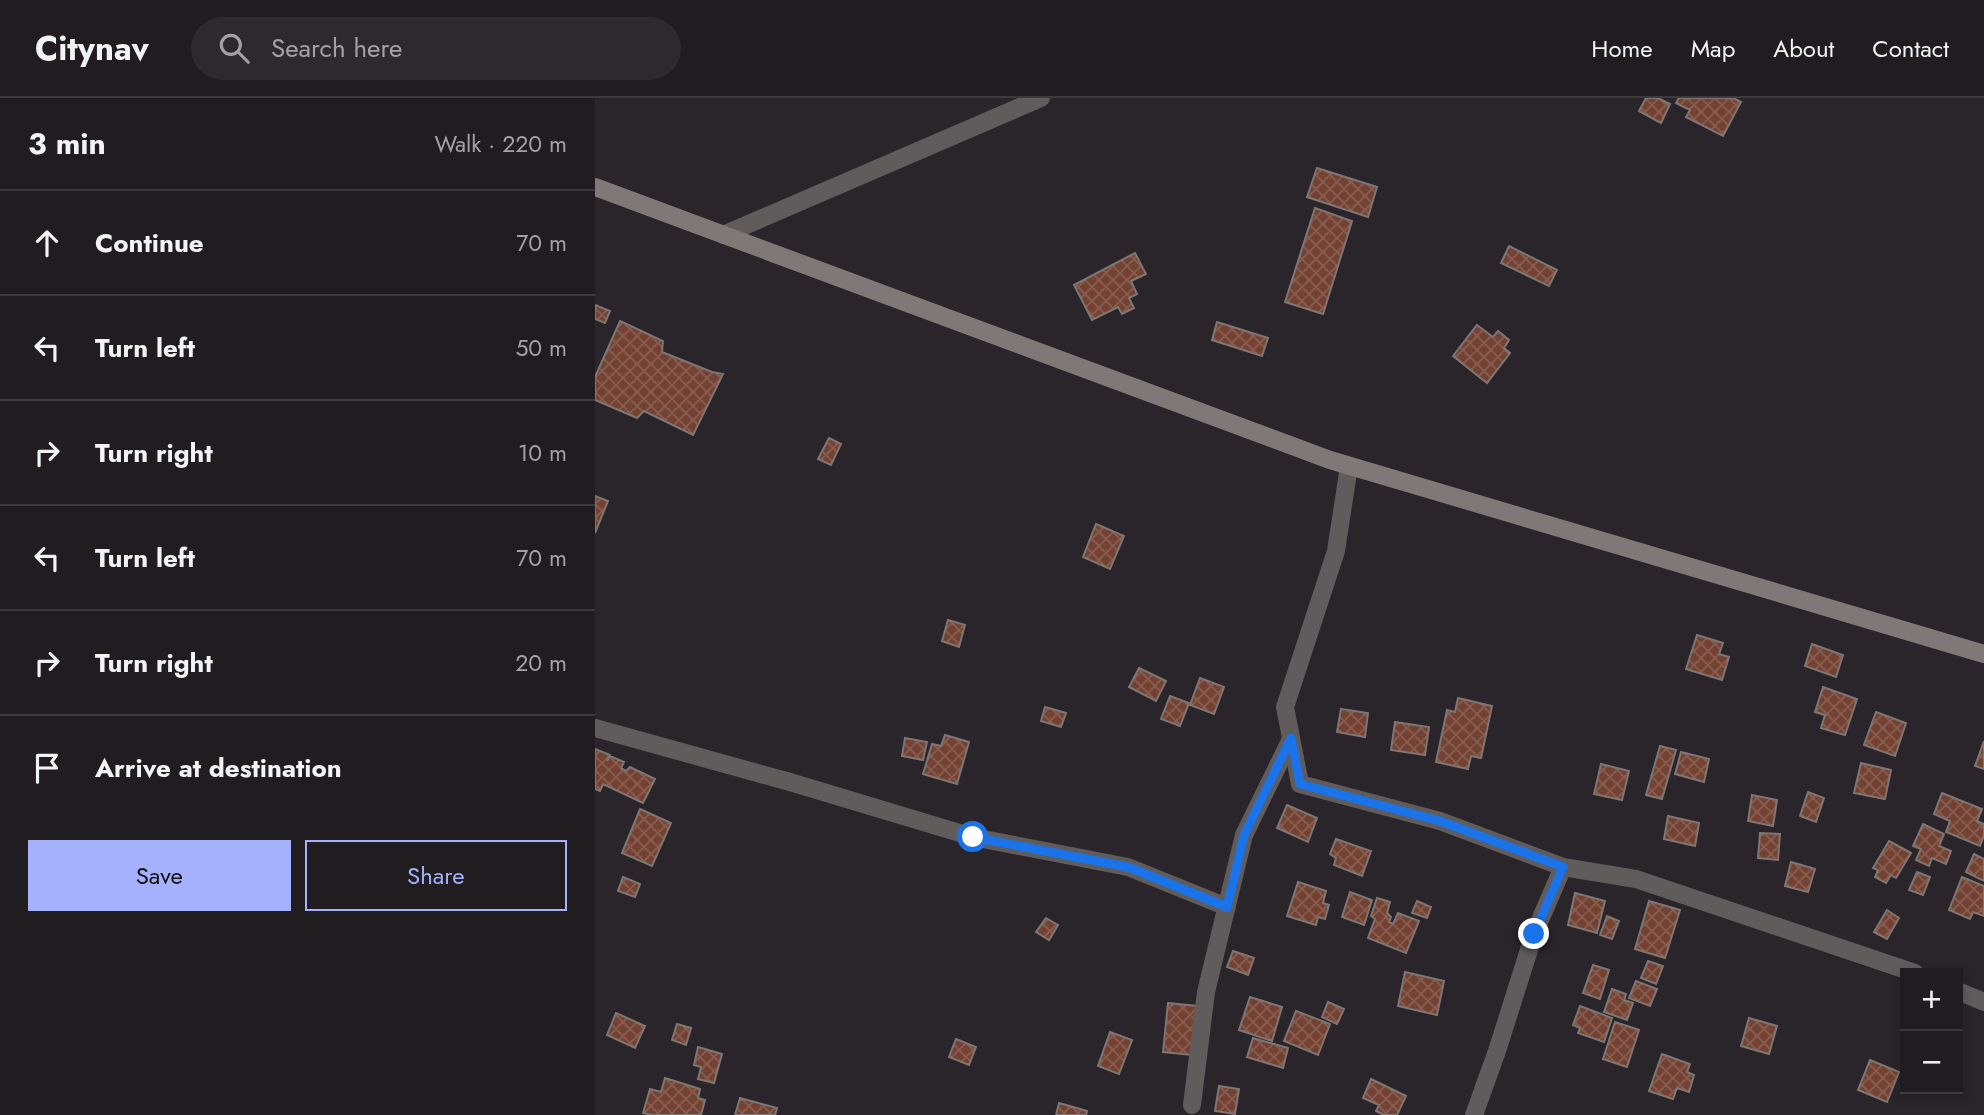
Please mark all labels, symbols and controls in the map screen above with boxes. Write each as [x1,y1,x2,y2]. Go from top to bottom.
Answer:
search box [191,17,681,80]
text: Citynav [35,25,149,72]
icon: search [215,29,253,67]
text: Search here [271,29,402,67]
text: Home [1591,31,1653,66]
text: Map [1691,31,1735,66]
text: About [1773,31,1834,66]
text: Contact [1872,31,1949,66]
text: 3 min [28,122,106,165]
text: Walk · 220 m [435,127,567,161]
icon: ahead [28,224,66,262]
text: Continue [95,224,204,262]
text: 70 m [516,226,567,260]
icon: left [28,329,66,367]
text: Turn left [95,329,195,367]
text: 50 m [515,331,567,365]
icon: right [28,434,66,472]
text: Turn right [95,434,213,472]
text: 10 m [518,436,567,470]
icon: left [28,539,66,577]
text: Turn left [95,539,195,577]
text: 70 m [516,541,567,575]
icon: right [28,644,66,682]
text: Turn right [95,644,213,682]
text: 20 m [515,646,567,680]
icon: arrive [28,749,66,787]
text: Arrive at destination [95,749,342,787]
route start [957,821,988,852]
button: Save [28,840,291,911]
button: Share [305,840,567,911]
route end [1518,918,1549,949]
map controls [1900,968,1963,1094]
button: + [1900,968,1963,1031]
button: − [1900,1031,1963,1094]

